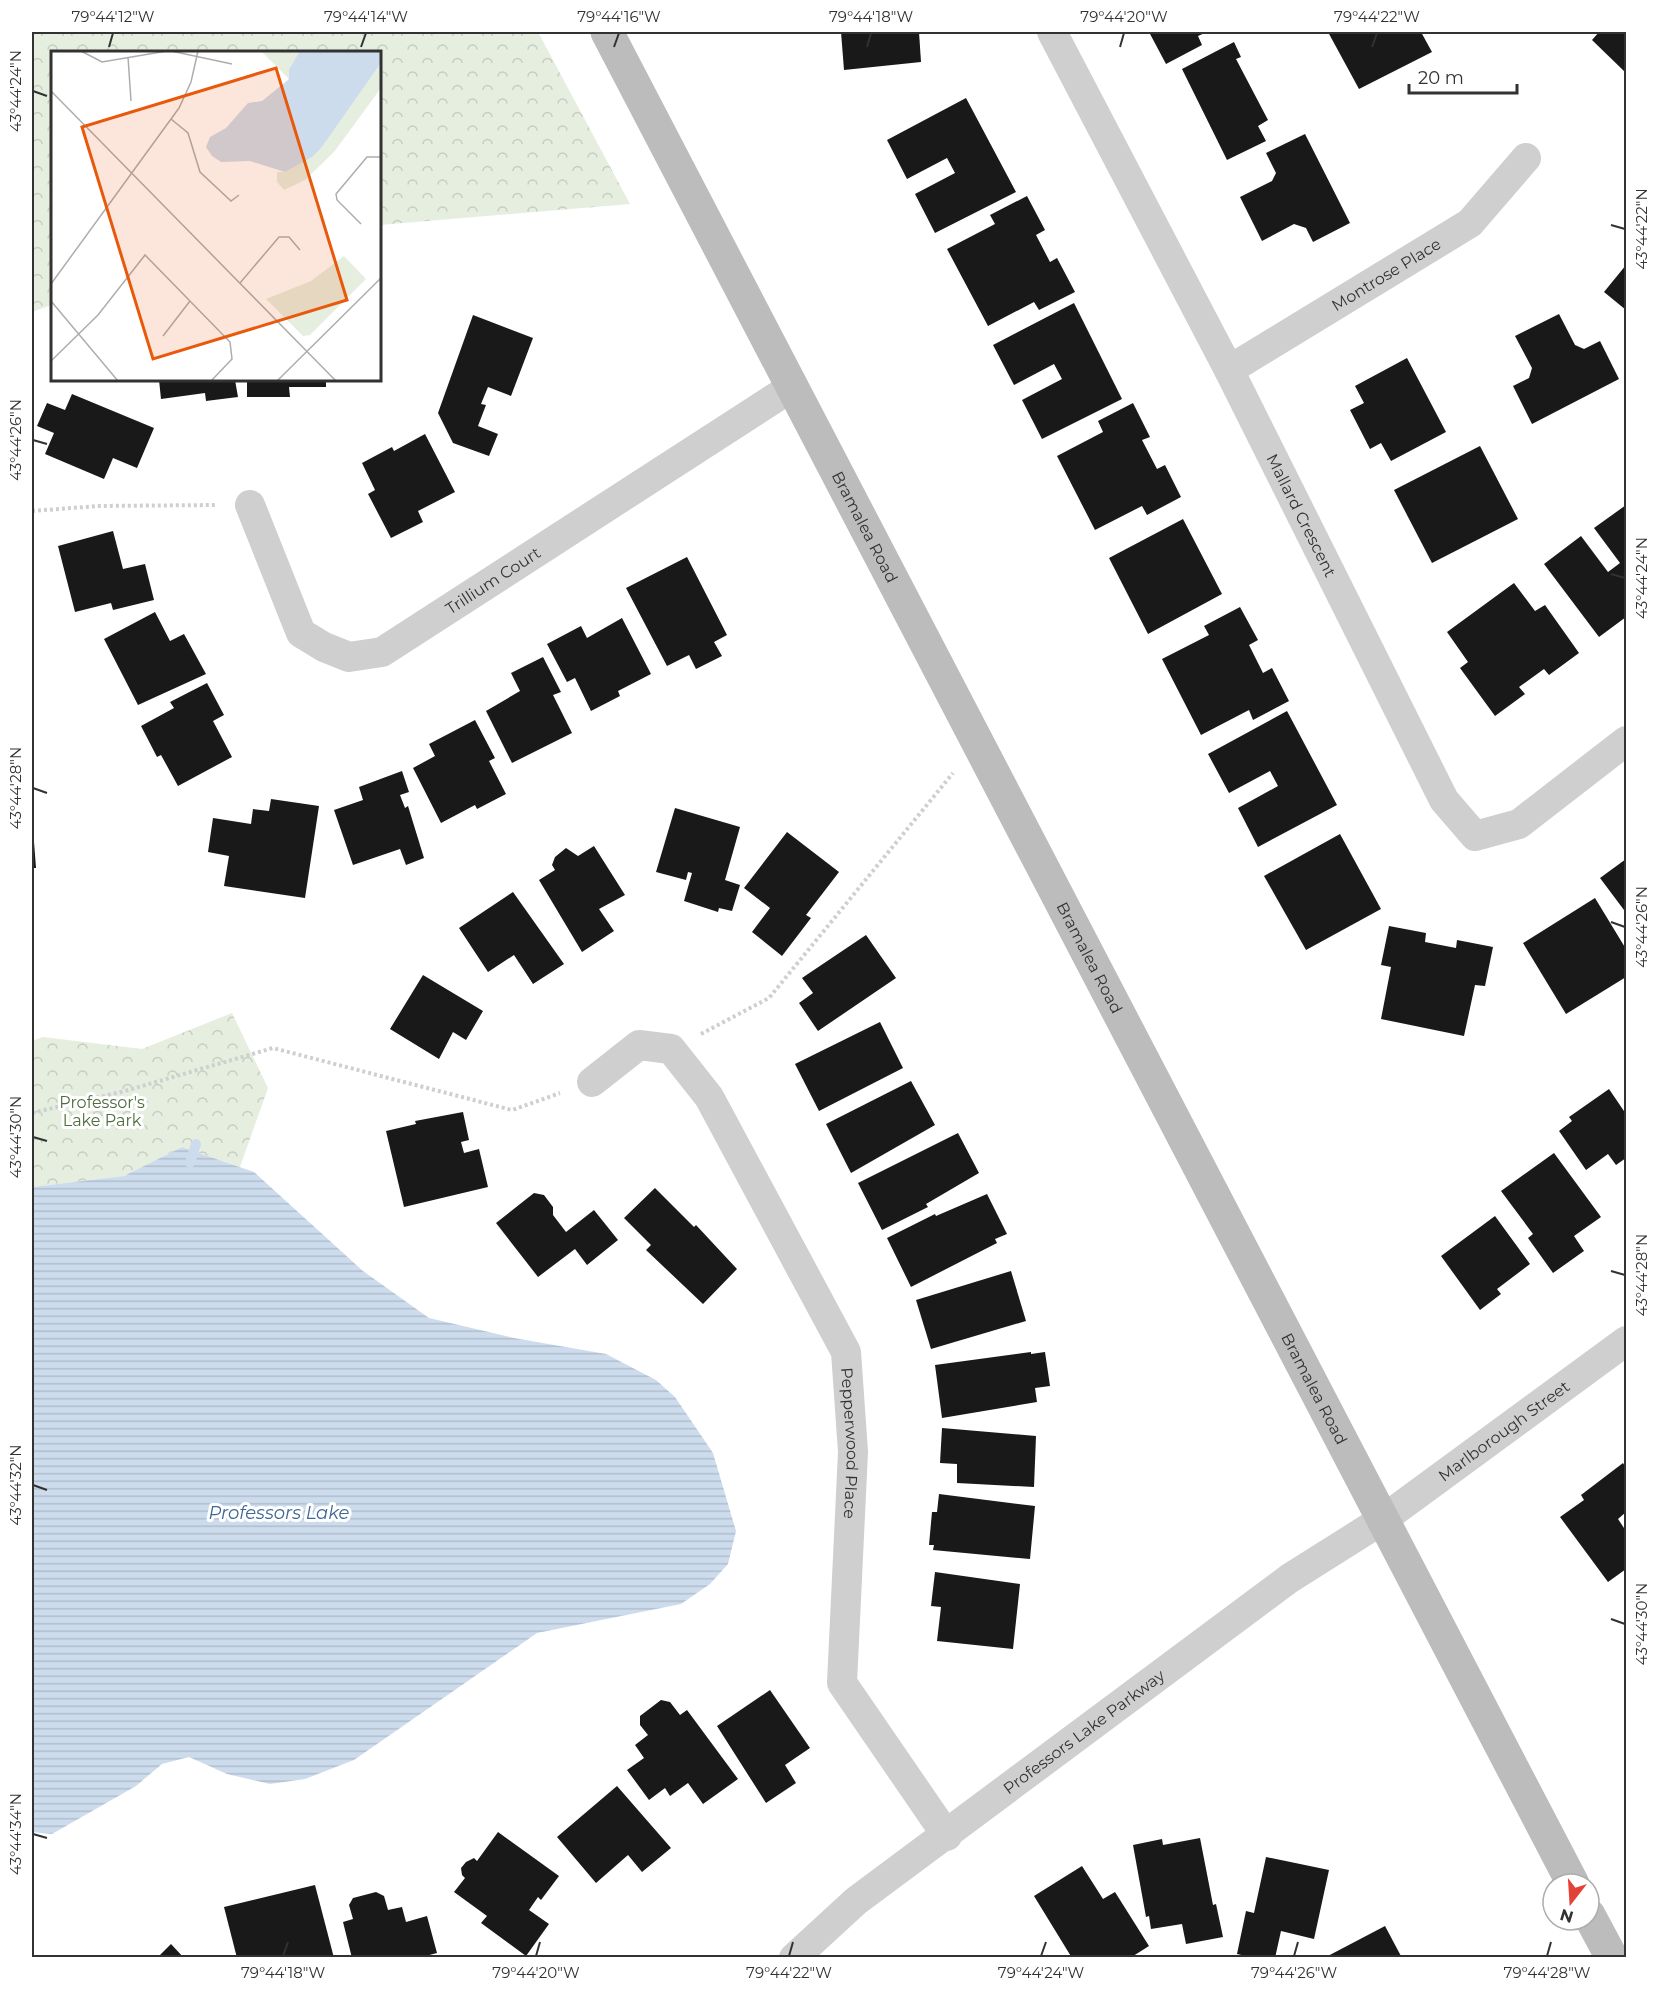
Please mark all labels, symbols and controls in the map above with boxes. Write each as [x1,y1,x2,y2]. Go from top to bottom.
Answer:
text: 79°44'12"W [71,7,155,26]
text: 79°44'14"W [324,7,408,26]
text: 79°44'16"W [577,7,661,26]
text: 79°44'18"W [829,7,913,26]
text: 79°44'20"W [1080,7,1168,26]
text: 79°44'22"W [1334,7,1420,26]
text: 43°44'24"N [6,50,25,132]
inset map [51,51,381,381]
scale bar [1409,57,1517,95]
text: 20 m [1418,67,1464,89]
text: 43°44'22"N [1632,188,1651,270]
street label: Montrose Place [1328,234,1444,315]
text: 43°44'26"N [6,399,25,481]
street label: Mallard Crescent [1263,451,1340,581]
street label: Bramalea Road [828,468,901,586]
text: 43°44'24"N [1632,537,1651,619]
street label: Trillium Court [442,543,545,618]
text: 43°44'28"N [6,747,25,829]
text: 43°44'26"N [1632,886,1651,968]
street label: Bramalea Road [1053,899,1126,1017]
park label: Professor's Lake Park [59,1093,145,1130]
text: 43°44'30"N [6,1096,25,1178]
text: 43°44'28"N [1632,1234,1651,1316]
street label: Bramalea Road [1277,1330,1351,1448]
street label: Pepperwood Place [837,1367,862,1519]
street label: Marlborough Street [1435,1376,1574,1485]
text: 43°44'32"N [6,1445,25,1525]
water label: Professors Lake [209,1502,350,1524]
text: 43°44'30"N [1632,1583,1651,1665]
street label: Professors Lake Parkway [1000,1666,1169,1798]
text: 43°44'34"N [6,1793,25,1875]
north arrow [1541,1872,1601,1932]
text: N [1558,1905,1576,1927]
text: 79°44'18"W [241,1963,325,1982]
text: 79°44'20"W [492,1963,580,1982]
text: 79°44'22"W [746,1963,832,1982]
text: 79°44'24"W [998,1963,1085,1982]
text: 79°44'26"W [1251,1963,1337,1982]
text: 79°44'28"W [1504,1963,1591,1982]

